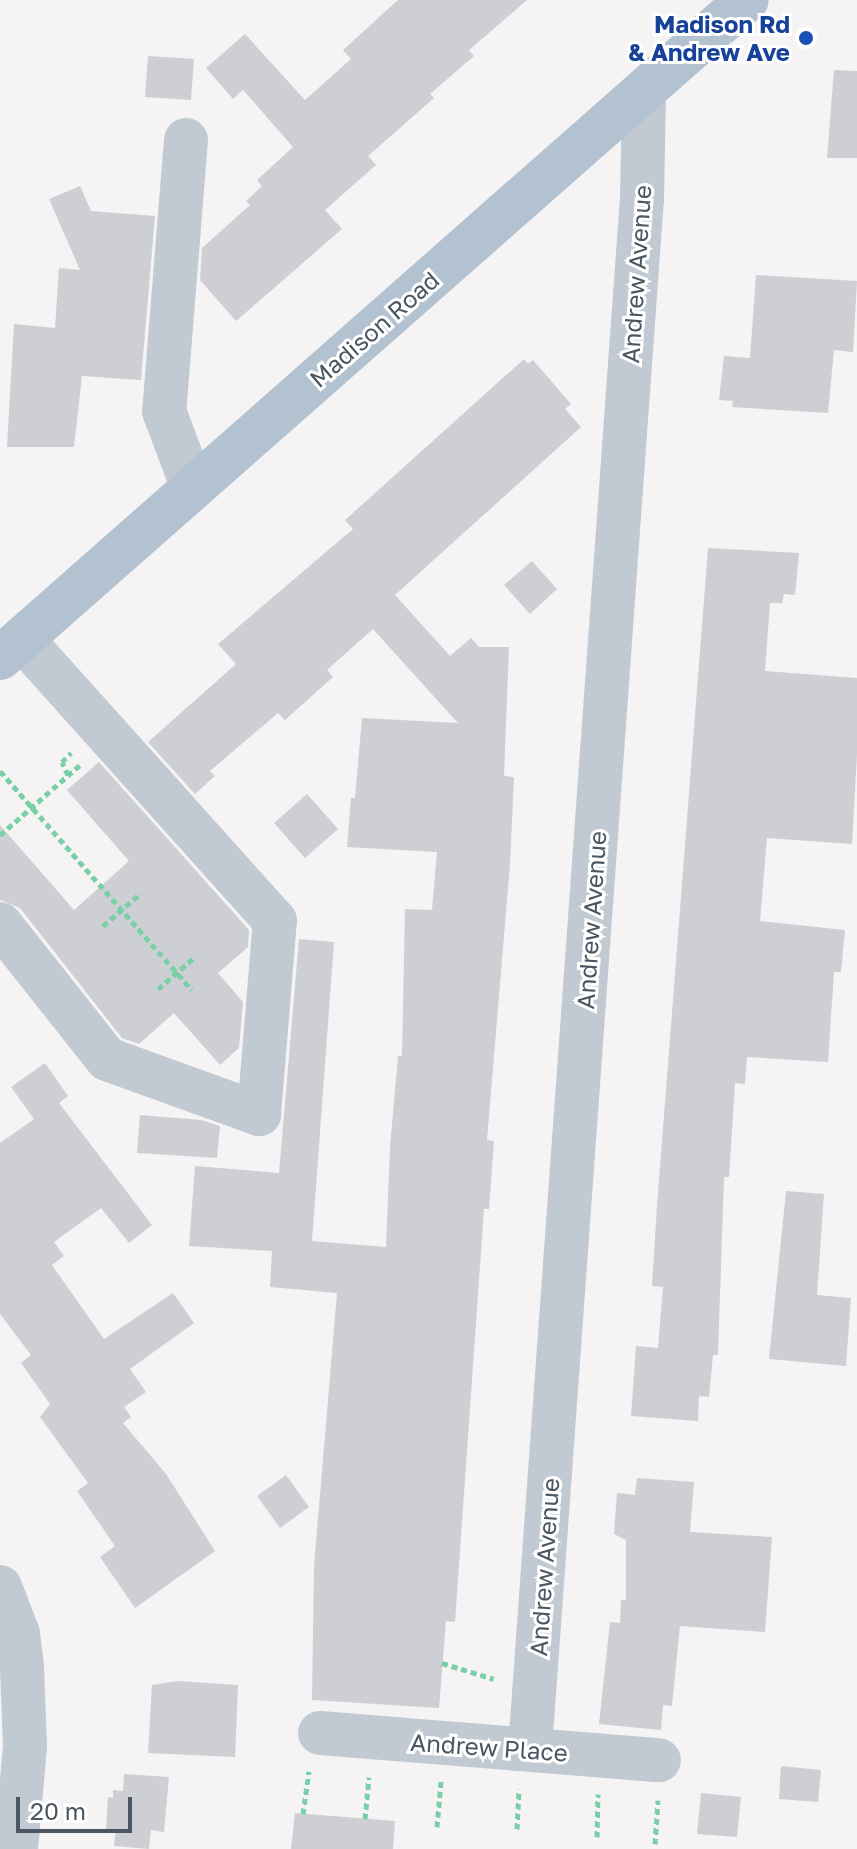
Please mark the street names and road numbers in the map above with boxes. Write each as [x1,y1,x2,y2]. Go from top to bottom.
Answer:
street label: Andrew Avenue [615,184,657,364]
street label: Madison Road [303,265,445,393]
street label: Andrew Avenue [570,830,612,1010]
street label: Andrew Avenue [523,1477,565,1657]
street label: Andrew Place [409,1727,569,1767]

